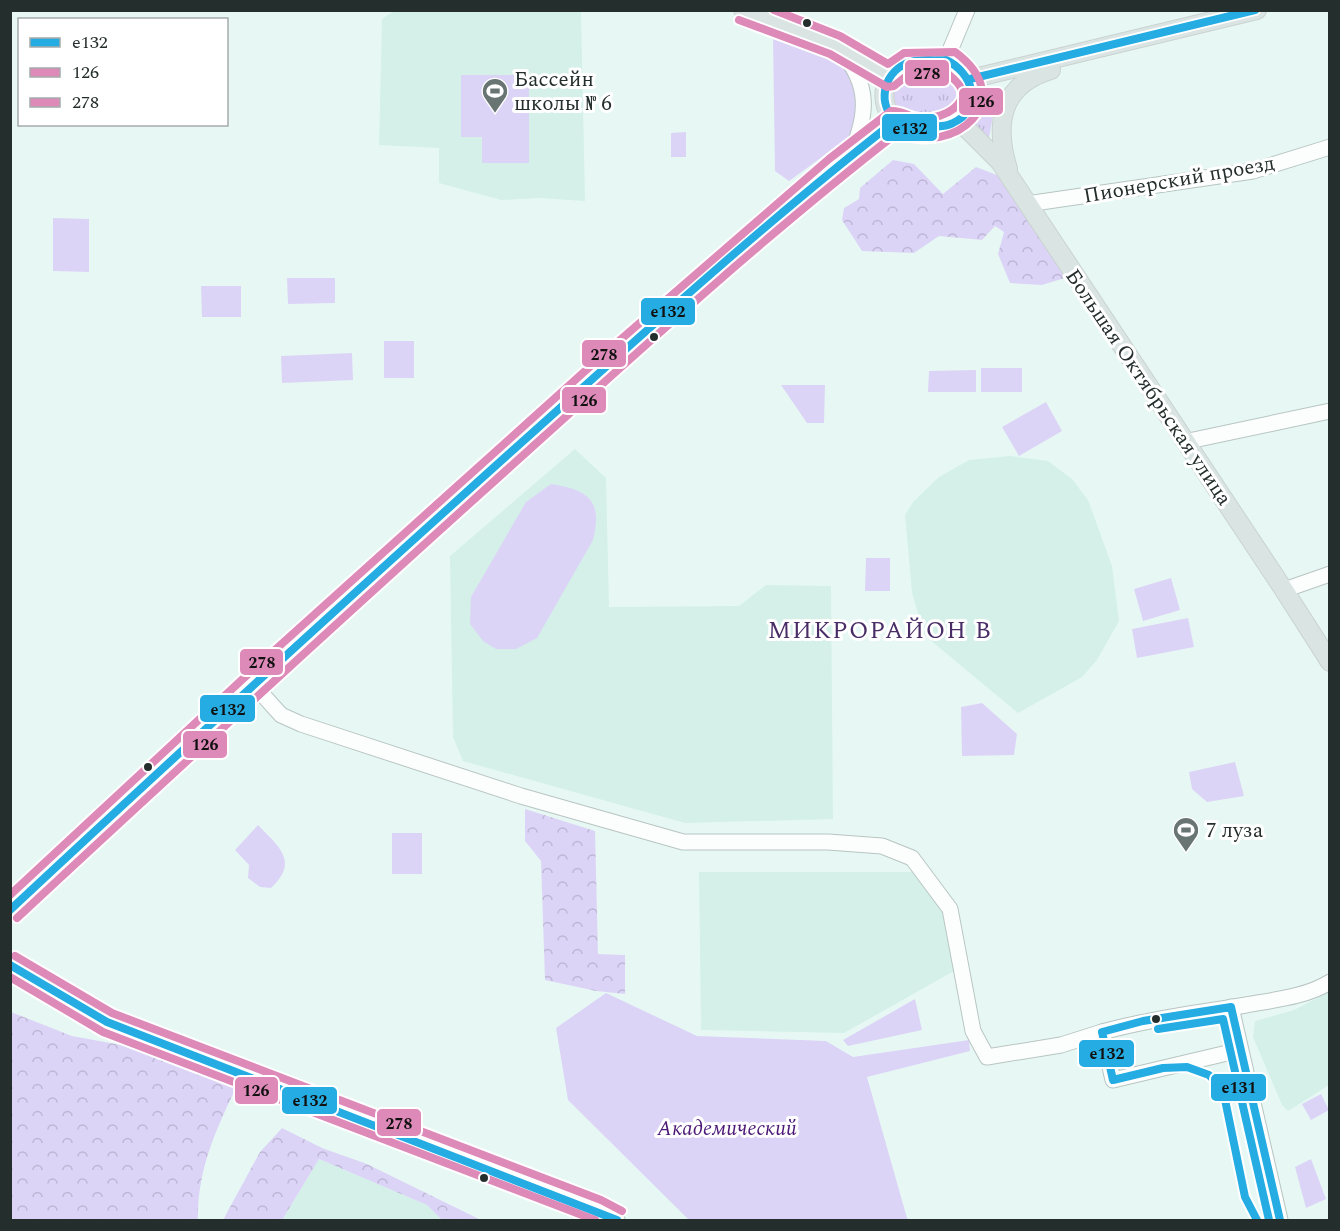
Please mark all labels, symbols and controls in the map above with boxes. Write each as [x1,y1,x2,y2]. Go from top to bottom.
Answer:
unlabelled marker [801,17,813,29]
legend [18,18,228,126]
text: е132 [72,29,108,56]
text: 126 [72,59,99,86]
line badge: 278 [904,59,950,87]
text: 278 [914,62,940,86]
place label: Бассейн школы № 6 [514,64,612,120]
sports icon: Бассейн школы № 6 [480,76,510,114]
line badge: 126 [958,87,1004,116]
text: 278 [72,89,99,116]
text: 126 [968,90,994,114]
line badge: е132 [881,113,938,142]
text: е132 [893,117,927,141]
street label: Пионерский проезд [1081,147,1277,213]
street label: Большая Октябрьская улица [1057,263,1240,513]
line badge: е132 [640,297,696,326]
text: е132 [651,300,685,324]
unlabelled marker [648,331,660,343]
line badge: 278 [581,339,627,368]
text: 278 [591,343,617,367]
line badge: 126 [561,386,607,414]
text: 126 [571,389,597,413]
district label: МИКРОРАЙОН В [768,613,992,649]
line badge: 278 [239,648,284,676]
text: 278 [249,651,275,675]
line badge: е132 [199,694,256,723]
text: е132 [211,698,245,722]
line badge: 126 [182,730,228,759]
text: 126 [192,733,218,757]
unlabelled marker [142,761,154,773]
sports icon: 7 луза [1171,815,1201,853]
place label: 7 луза [1206,815,1264,847]
unlabelled marker [1150,1013,1162,1025]
line badge: е132 [1078,1039,1135,1068]
text: е132 [1090,1042,1124,1066]
line badge: е131 [1210,1073,1267,1102]
line badge: 126 [234,1076,279,1105]
text: е131 [1222,1076,1256,1100]
text: 126 [243,1079,269,1103]
line badge: е132 [281,1086,338,1115]
text: е132 [293,1089,327,1113]
line badge: 278 [376,1108,422,1137]
text: 278 [386,1112,412,1136]
park label: Академический [656,1113,797,1145]
unlabelled marker [478,1172,490,1184]

